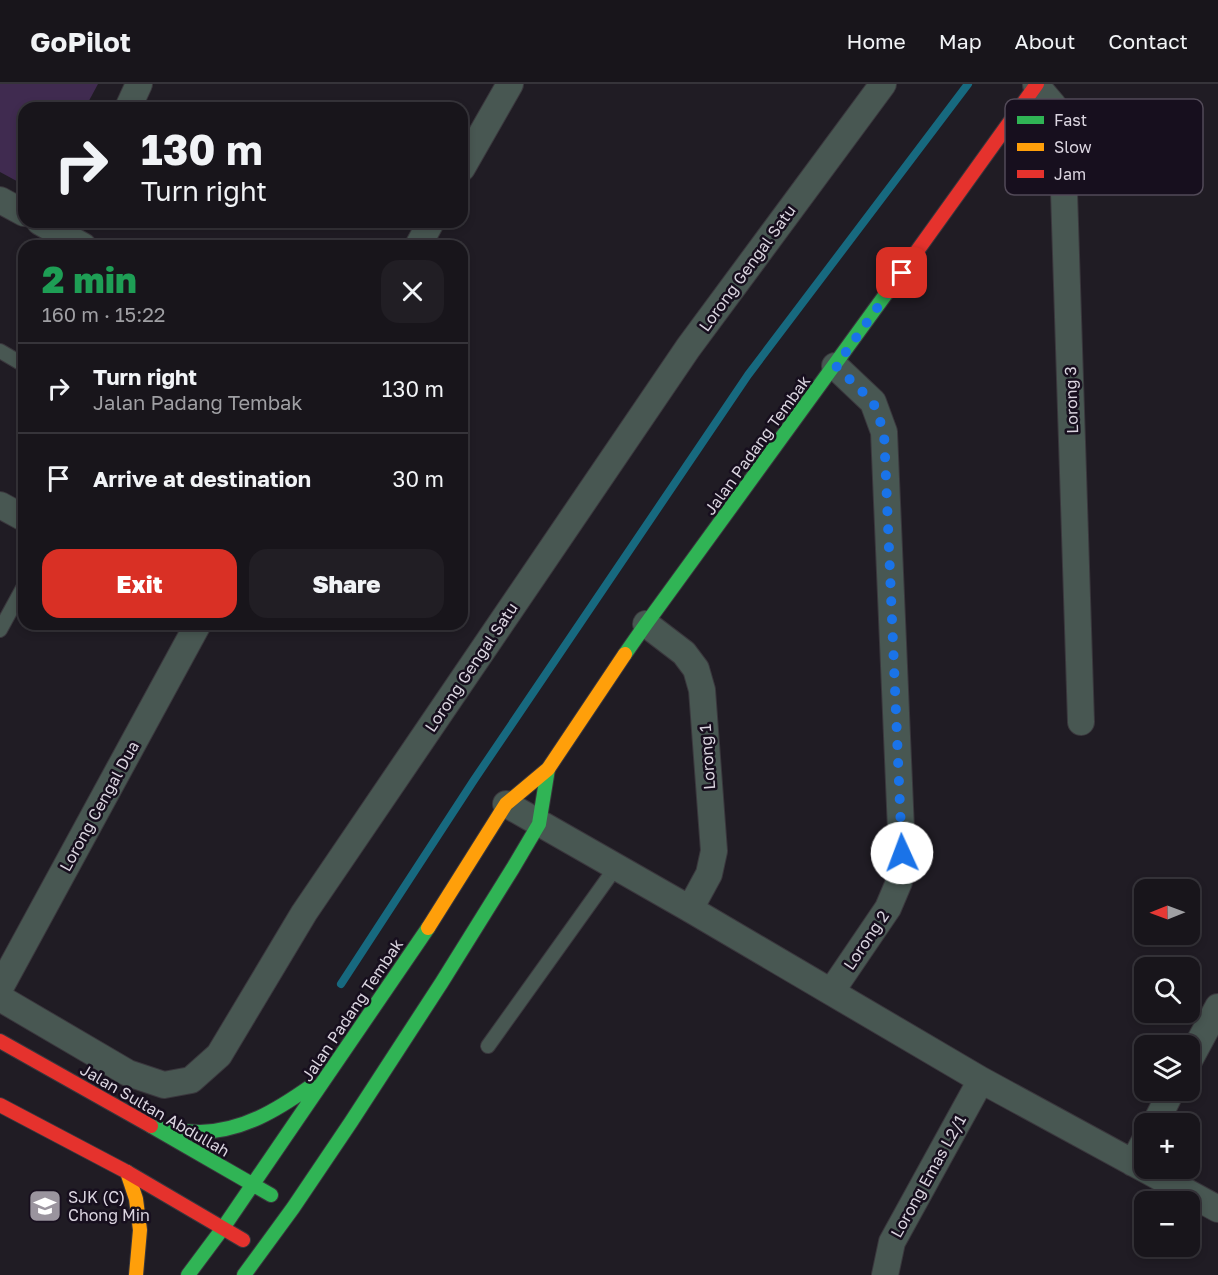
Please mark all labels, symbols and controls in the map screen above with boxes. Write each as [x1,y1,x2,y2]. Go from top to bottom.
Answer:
text: GoPilot [30,25,131,58]
text: Home [846,28,906,54]
text: Map [939,28,982,54]
text: About [1015,28,1075,54]
text: Contact [1108,28,1188,54]
legend [1005,99,1203,195]
text: Fast [1054,110,1087,130]
text: 130 m [141,124,263,174]
icon: right [42,126,120,204]
text: Slow [1054,137,1092,157]
text: Jam [1054,164,1086,184]
text: Turn right [141,175,267,207]
street label: Lorong Gengal Satu [694,201,800,335]
pin [876,247,927,298]
icon: arrive [885,256,918,289]
text: 2 min [42,258,137,301]
button: close [381,260,444,323]
text: 160 m · 15:22 [42,302,165,326]
text: Turn right [93,363,197,390]
street label: Lorong 3 [1060,366,1082,434]
street label: Jalan Padang Tembak [700,371,814,519]
icon: right [42,372,75,405]
text: 130 m [382,375,444,402]
text: Jalan Padang Tembak [93,390,303,414]
icon: arrive [42,462,75,495]
text: Arrive at destination [93,465,311,492]
text: 30 m [393,465,444,492]
button: Exit [42,549,237,618]
button: Share [249,549,444,618]
street label: Lorong Gengal Satu [420,599,522,735]
street label: Lorong 1 [695,723,719,790]
street label: Lorong Cengal Dua [55,737,143,875]
position arrow [870,821,934,885]
north arrow [1134,879,1200,945]
map controls [1134,879,1200,1257]
street label: Lorong 2 [839,907,893,973]
street label: Jalan Padang Tembak [297,935,407,1085]
button: search [1134,957,1200,1023]
button: layers [1134,1035,1200,1101]
street label: Jalan Sultan Abdullah [77,1059,233,1161]
street label: Lorong Emas L2/1 [886,1111,970,1241]
button: + [1134,1113,1200,1179]
place label: SJK (C) Chong Min [68,1187,150,1225]
school or university icon: SJK (C) Chong Min [27,1188,63,1224]
button: − [1134,1191,1200,1257]

